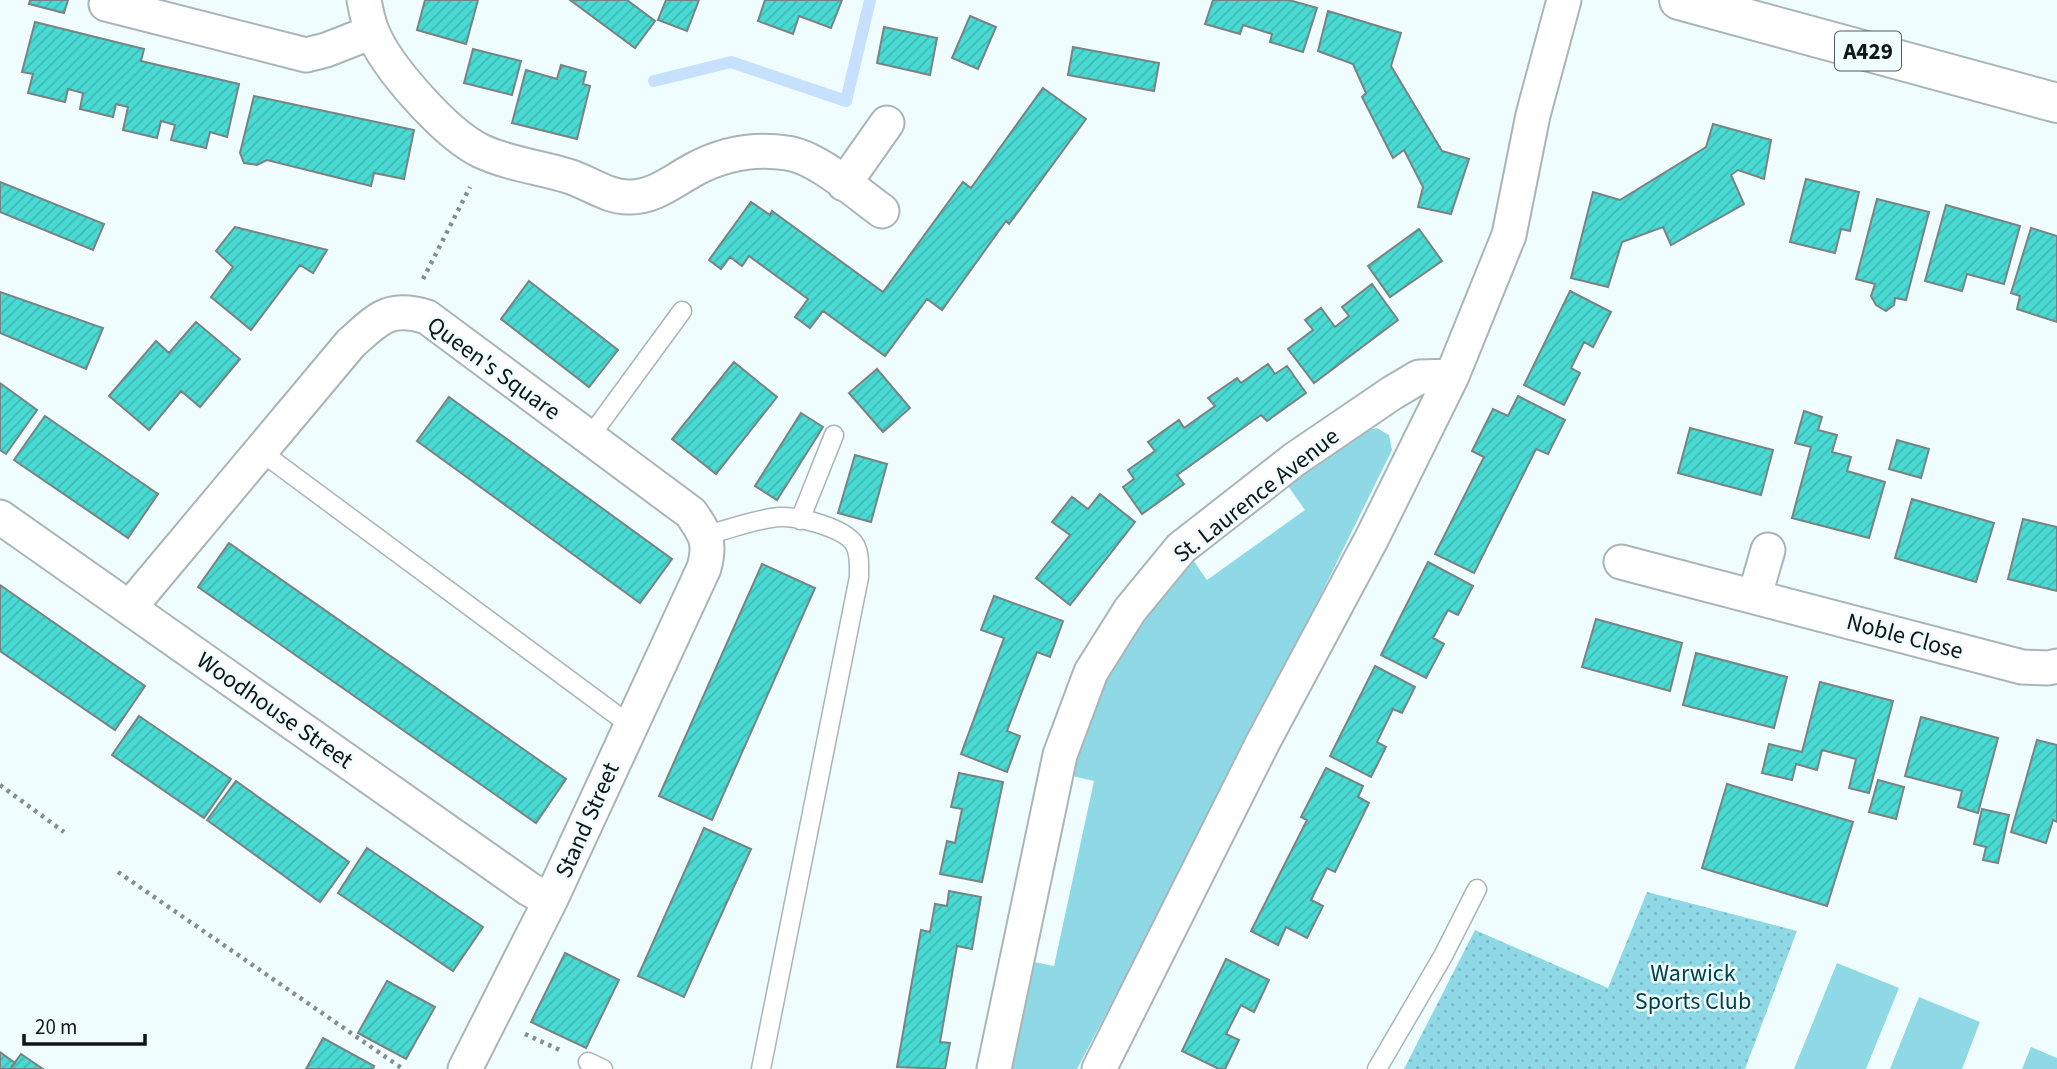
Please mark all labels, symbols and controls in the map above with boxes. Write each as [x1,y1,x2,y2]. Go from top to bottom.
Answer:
road number: A429 [1835,32,1901,70]
street label: Queen's Square [420,308,568,429]
street label: St. Laurence Avenue [1166,419,1347,571]
street label: Noble Close [1843,604,1967,669]
street label: Woodhouse Street [189,643,360,778]
street label: Stand Street [546,757,629,884]
park label: Warwick Sports Club [1635,956,1751,1019]
scale bar [24,1002,145,1046]
text: 20 m [35,1012,77,1042]

